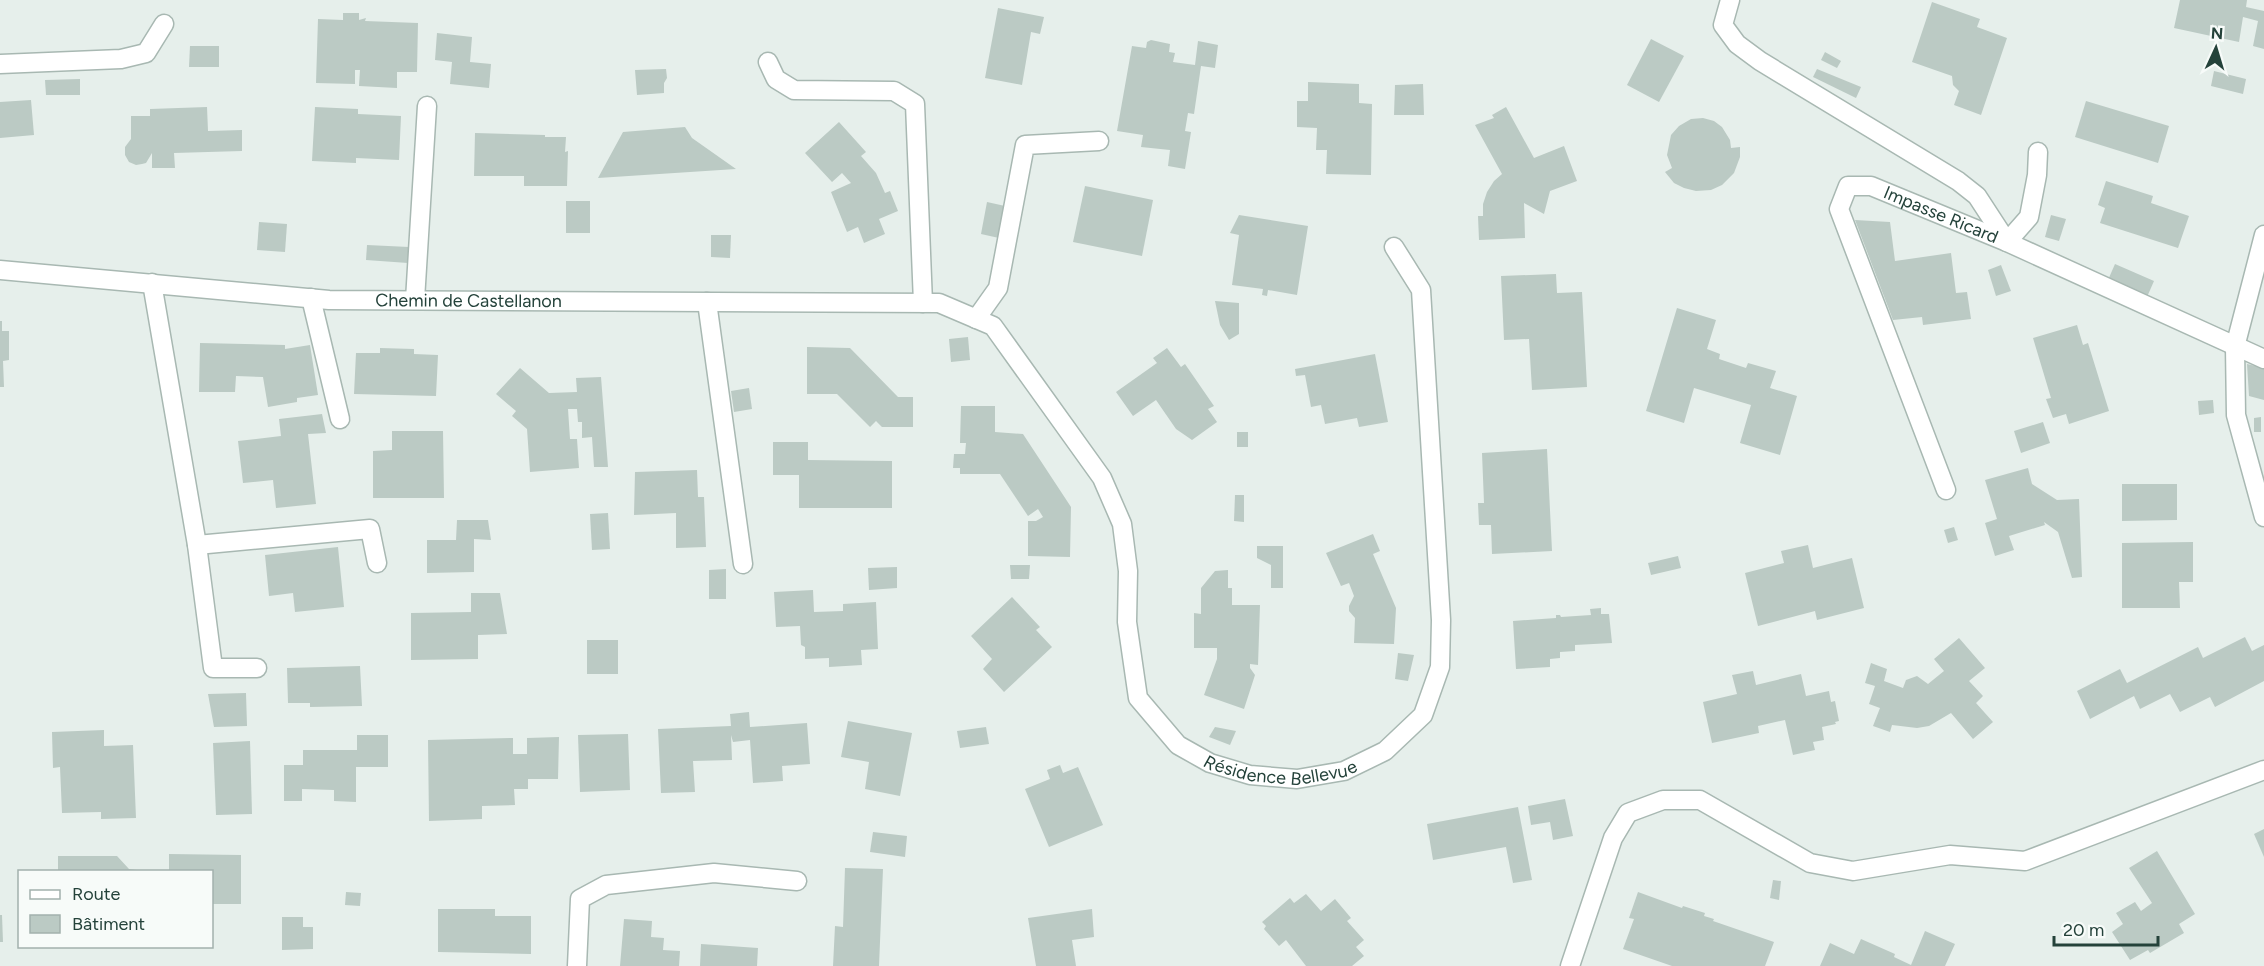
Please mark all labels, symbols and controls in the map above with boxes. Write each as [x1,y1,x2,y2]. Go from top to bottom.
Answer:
north arrow [2186,18,2246,78]
text: N [2210,24,2224,43]
street label: Impasse Ricard [1880,181,2002,248]
street label: Chemin de Castellanon [375,289,562,312]
street label: Résidence Bellevue [1200,751,1361,790]
legend [18,870,213,948]
text: Route [72,883,121,905]
scale bar [2054,909,2158,947]
text: Bâtiment [72,913,145,935]
text: 20 m [2063,919,2104,941]

